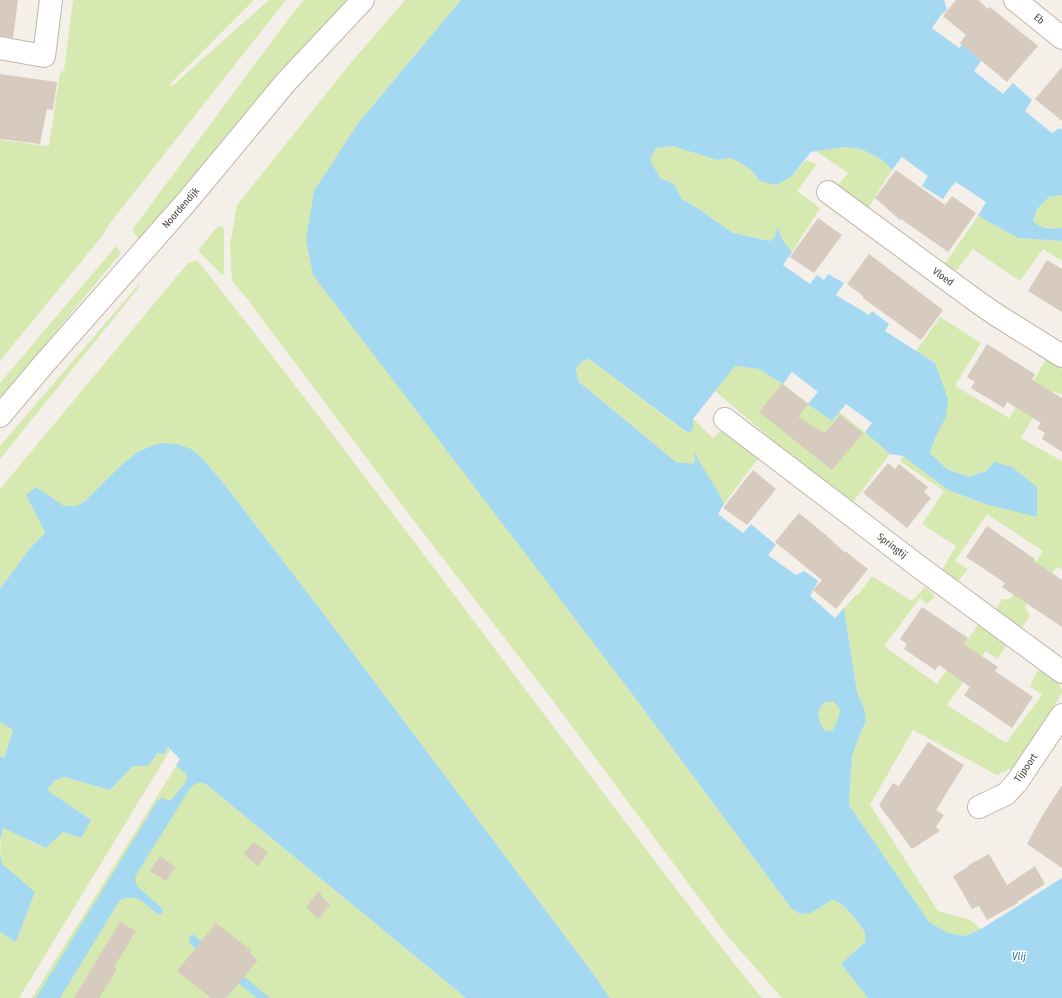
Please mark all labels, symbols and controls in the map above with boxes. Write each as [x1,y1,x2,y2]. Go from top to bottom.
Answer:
street label: Eb [1031,11,1047,27]
street label: Noordendijk [160,185,202,231]
street label: Vloed [930,265,956,289]
street label: Springtij [875,531,909,561]
street label: Tijpoort [1012,751,1041,785]
water label: Vlij [1012,950,1026,963]

